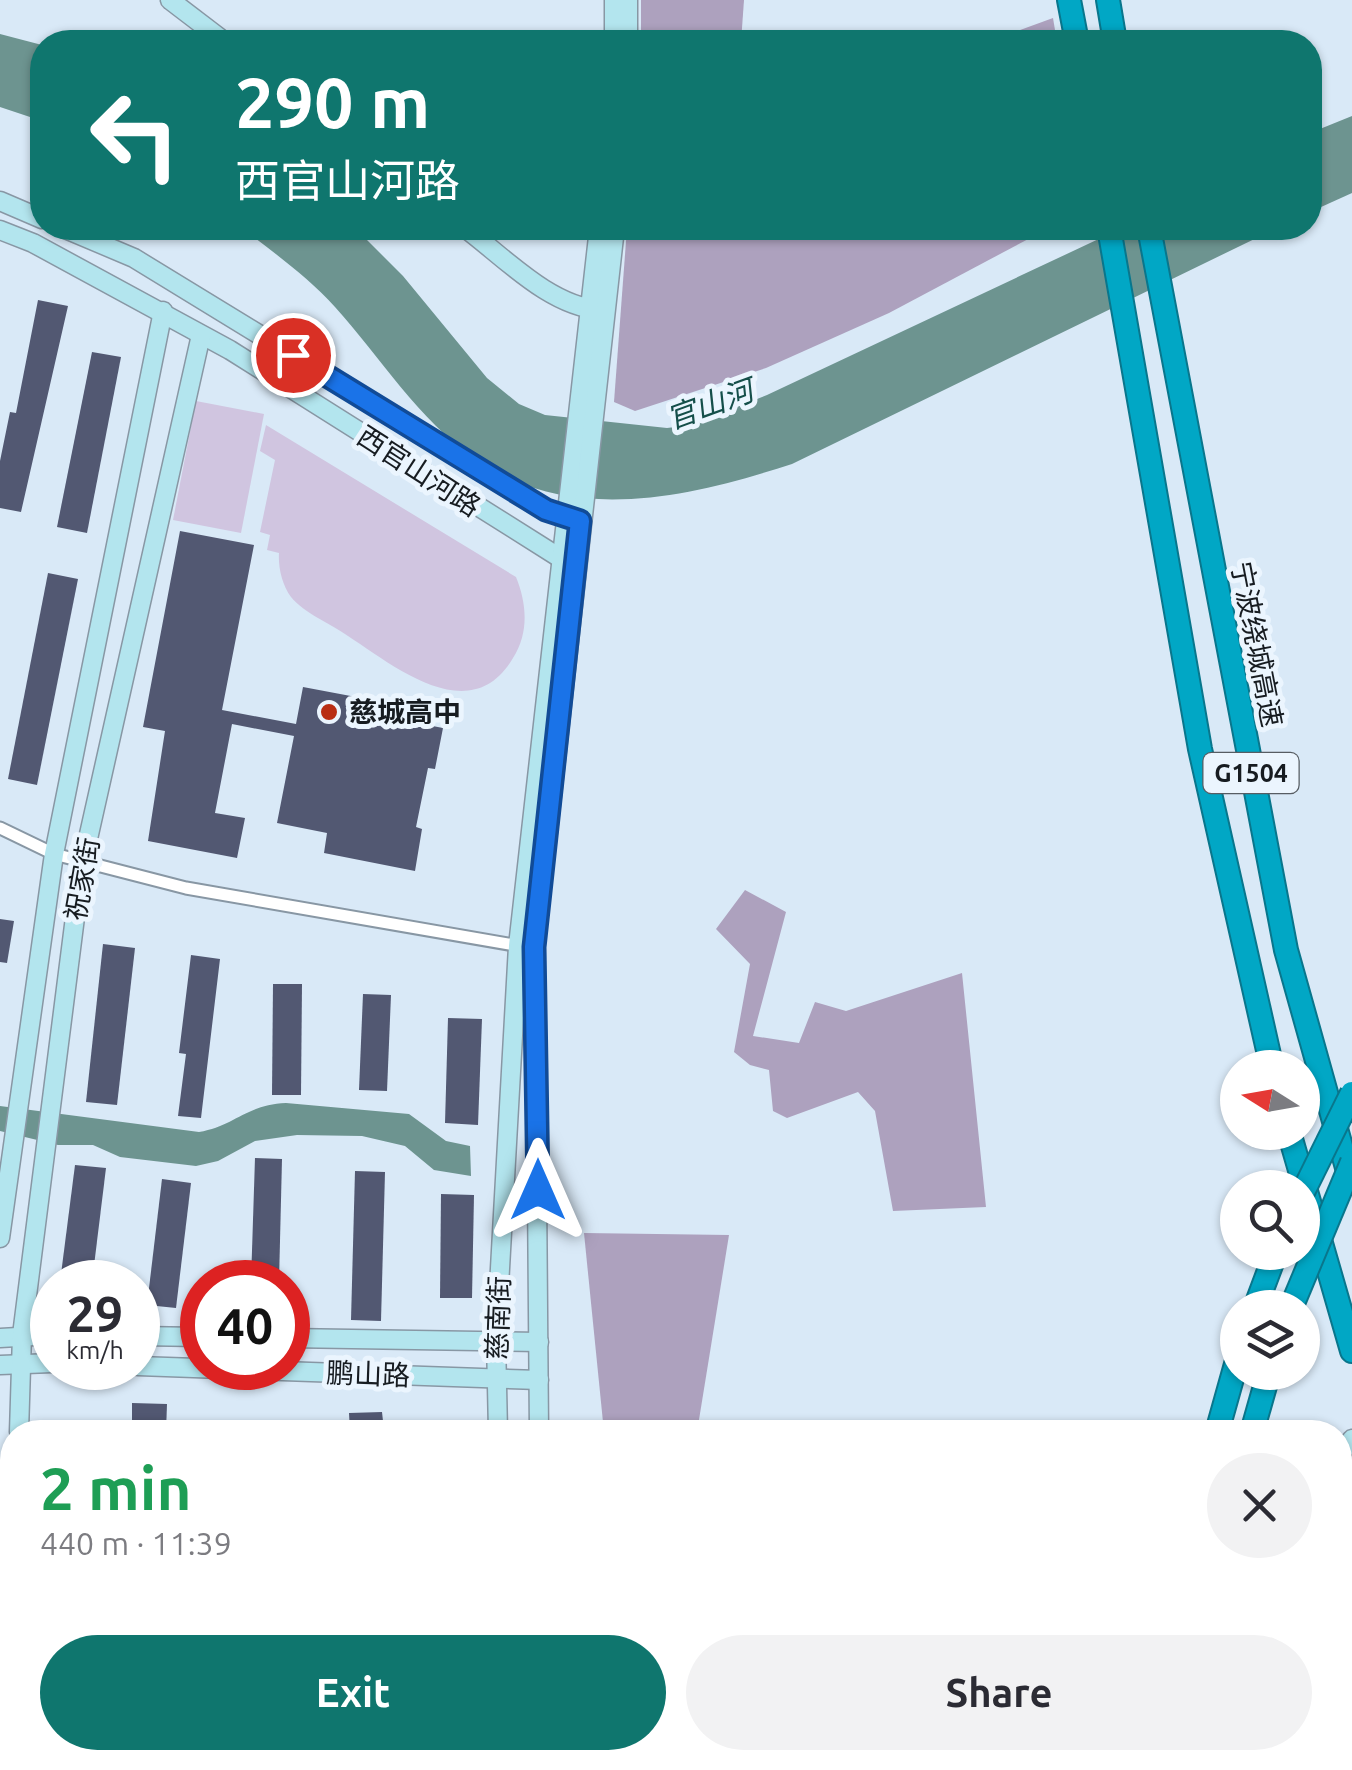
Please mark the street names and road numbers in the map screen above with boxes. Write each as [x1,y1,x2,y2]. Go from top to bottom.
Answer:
street label: 西官山河路 [352,419,486,522]
street label: 宁波绕城高速 [1226,558,1289,729]
road number: G1504 [1204,753,1298,793]
street label: 祝家街 [59,835,104,923]
street label: 慈南街 [481,1275,514,1361]
street label: 鹏山路 [325,1357,411,1390]

